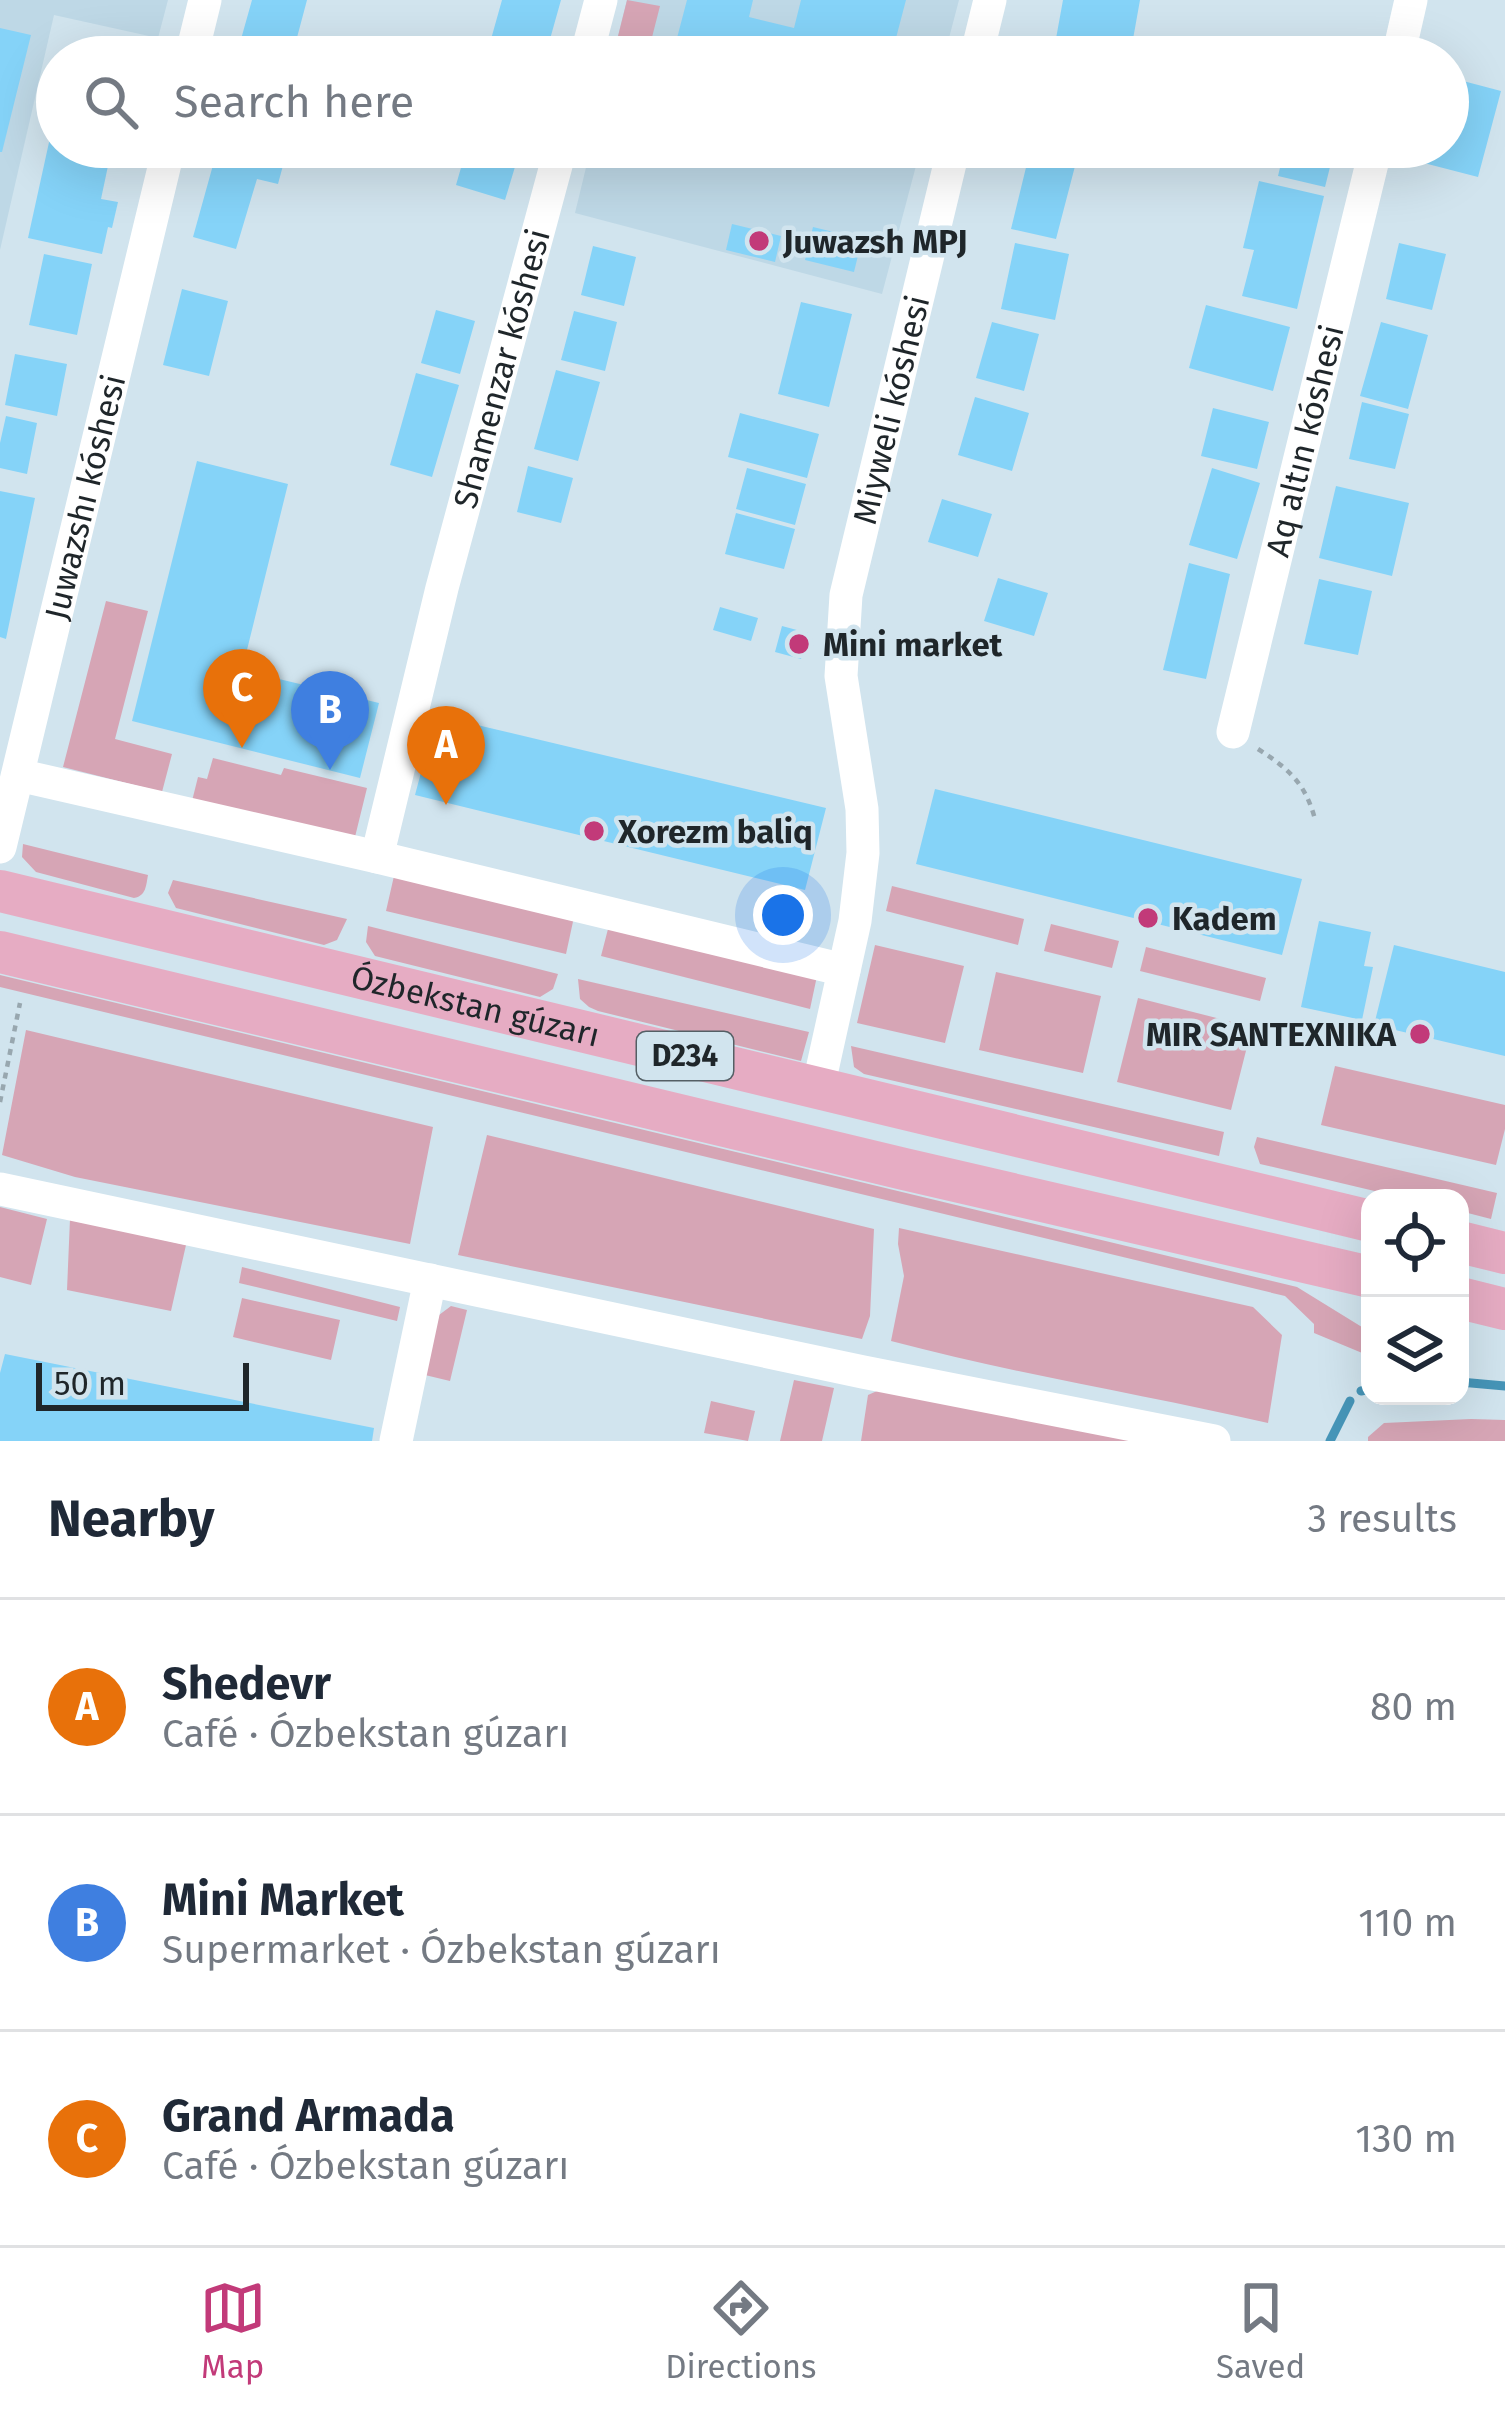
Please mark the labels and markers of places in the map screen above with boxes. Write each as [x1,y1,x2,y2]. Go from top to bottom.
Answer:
place label: Juwazsh MPJ [782,222,967,262]
marker: Juwazsh MPJ [746,228,772,254]
place label: Mini market [823,625,1004,665]
marker: Mini market [786,631,812,657]
pin: C [203,649,281,748]
pin: B [291,671,369,770]
pin: A [407,706,485,805]
place label: Xorezm baliq [617,812,813,852]
marker: Xorezm baliq [581,818,607,844]
place label: Kadem [1172,899,1277,939]
marker: Kadem [1135,905,1161,931]
place label: MIR SANTEXNIKA [1146,1015,1397,1055]
marker: MIR SANTEXNIKA [1407,1021,1433,1047]

